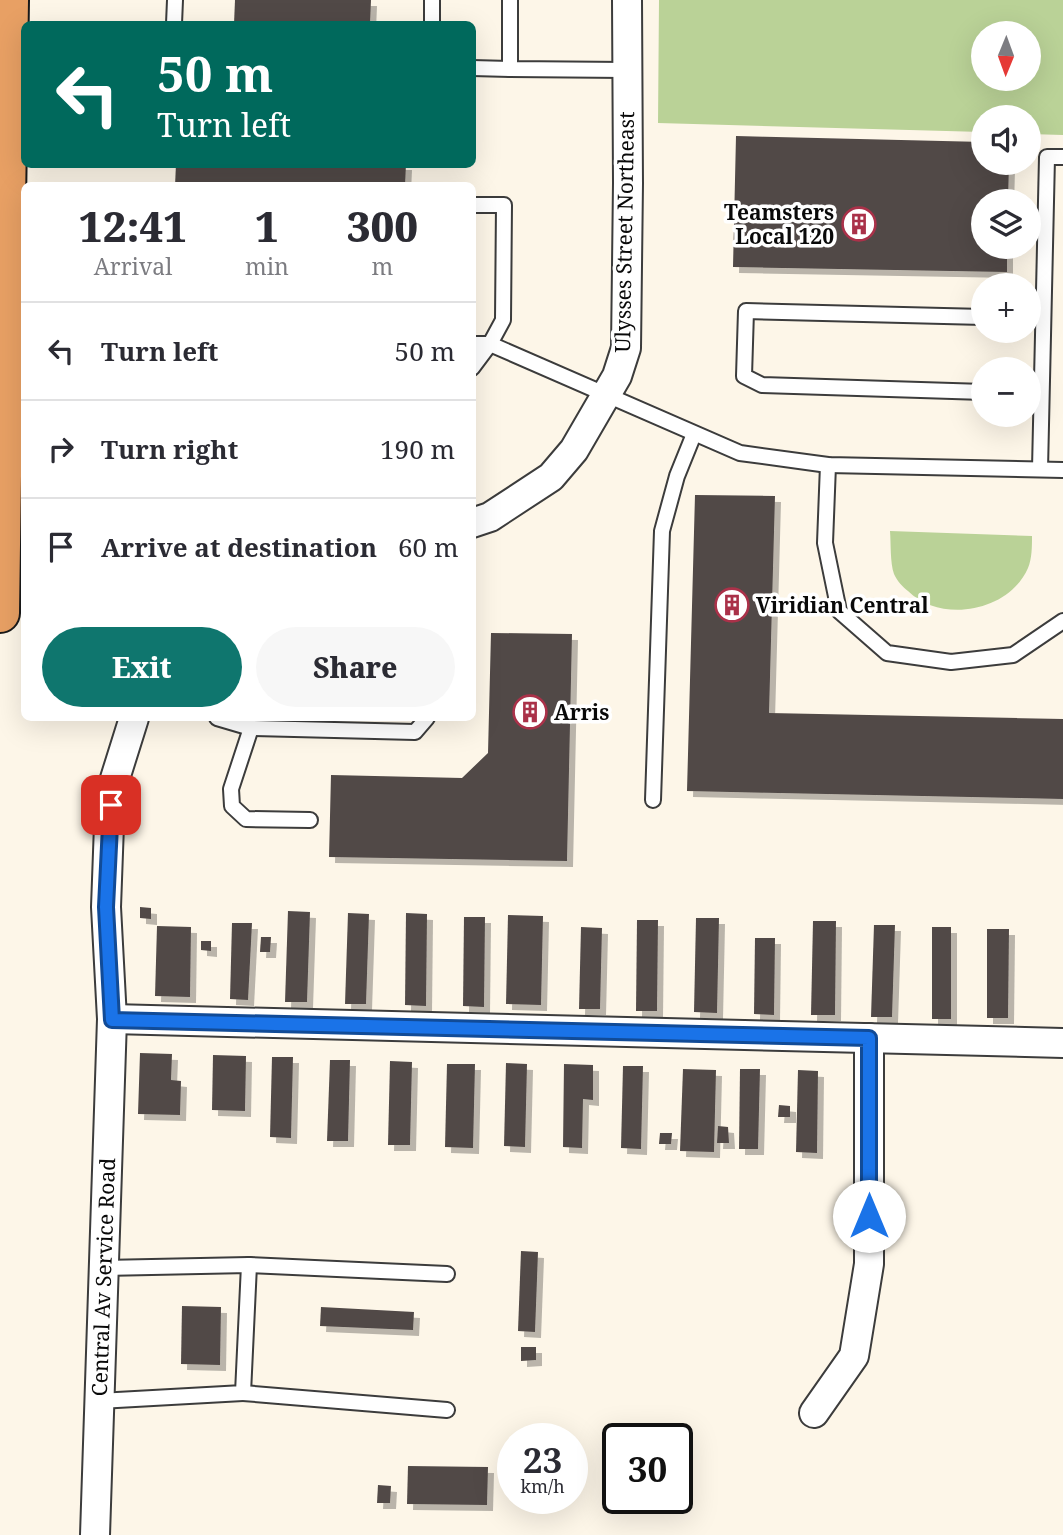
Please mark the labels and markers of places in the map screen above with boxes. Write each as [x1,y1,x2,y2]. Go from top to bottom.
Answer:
place label: Teamsters Local 120 [724,198,834,250]
building icon: Teamsters Local 120 [840,205,878,243]
building icon: Viridian Central [713,586,751,624]
place label: Viridian Central [756,591,929,619]
building icon: Arris [511,693,549,731]
place label: Arris [554,698,609,726]
pin [81,775,141,835]

